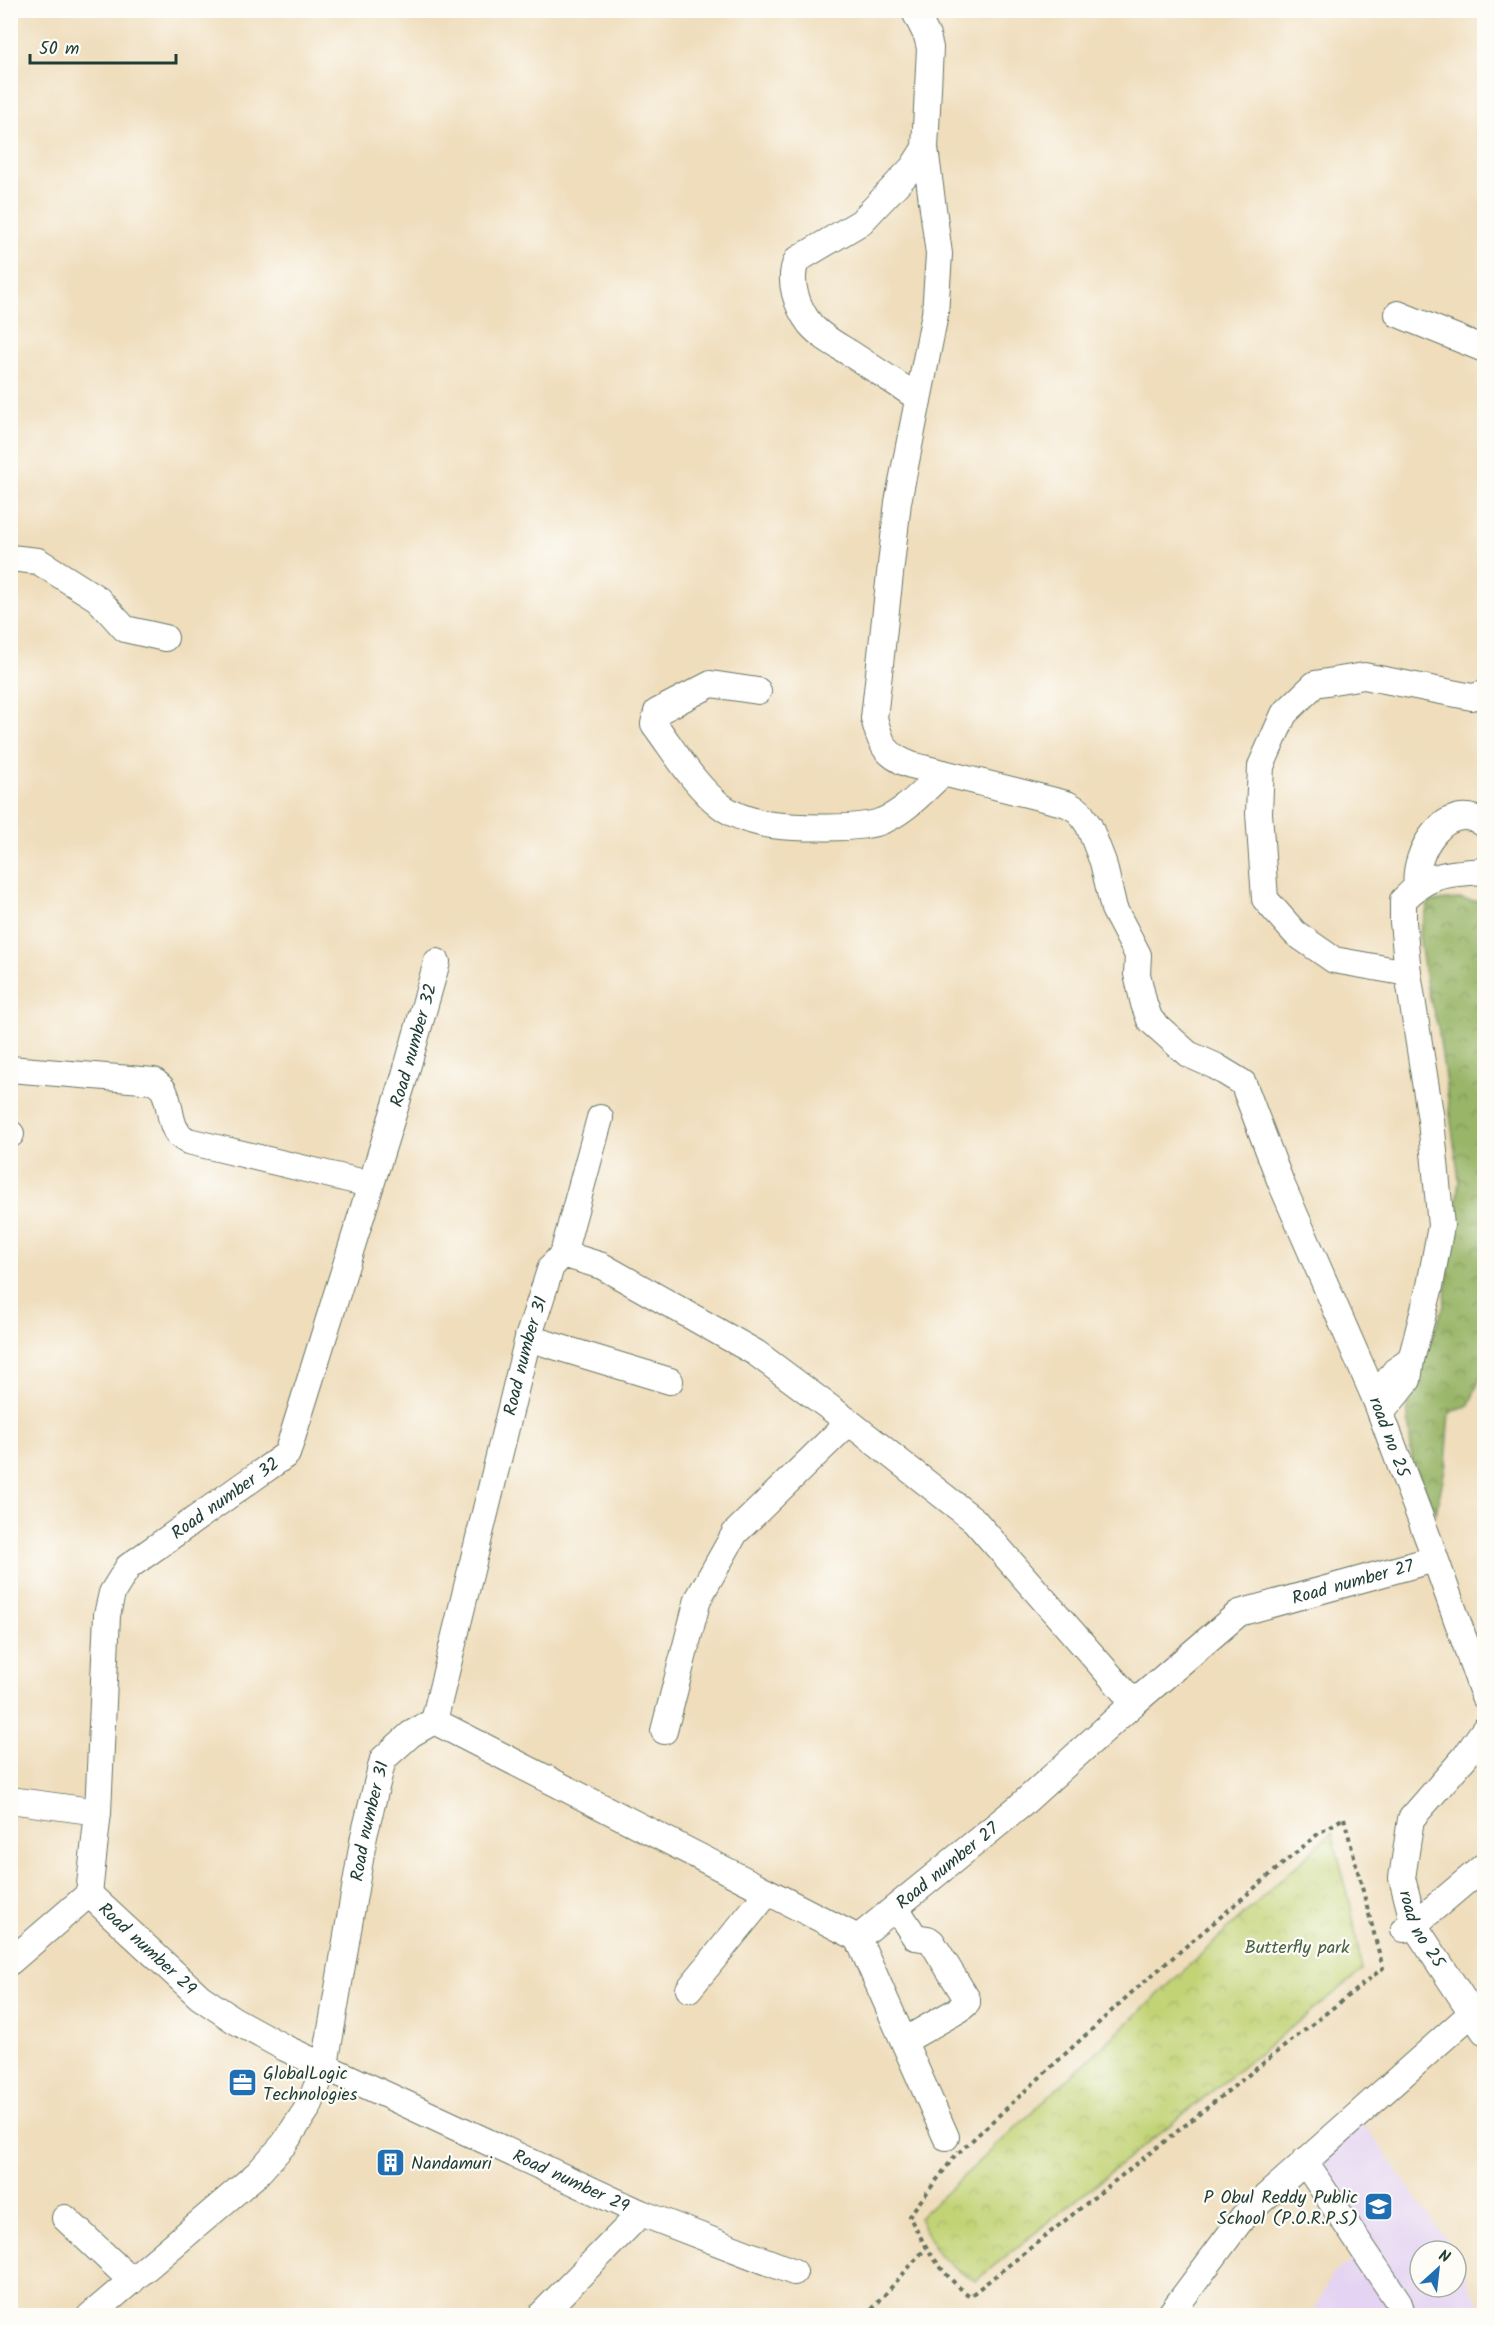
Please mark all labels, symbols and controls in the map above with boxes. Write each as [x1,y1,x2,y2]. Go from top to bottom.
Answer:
scale bar [30,27,176,65]
text: 50 m [39,35,79,64]
street label: Road number 32 [383,980,446,1111]
street label: Road number 31 [496,1293,557,1419]
street label: road no 25 [1360,1393,1417,1483]
street label: Road number 32 [166,1451,286,1548]
street label: Road number 27 [1289,1552,1418,1614]
street label: Road number 31 [344,1758,398,1884]
street label: Road number 27 [890,1815,1006,1918]
street label: road no 25 [1390,1888,1452,1975]
street label: Road number 29 [91,1896,203,2003]
park label: Butterfly park [1245,1934,1350,1963]
place label: GlobalLogic Technologies [263,2060,358,2110]
office icon: GlobalLogic Technologies [226,2067,258,2099]
street label: Road number 29 [507,2142,634,2222]
building icon: Nandamuri [374,2147,406,2179]
place label: Nandamuri [411,2150,493,2179]
place label: P Obul Reddy Public School (P.O.R.P.S) [1203,2184,1358,2234]
school or university icon: P Obul Reddy Public School (P.O.R.P.S) [1363,2191,1395,2223]
north arrow [1408,2239,1468,2299]
text: N [1434,2244,1454,2270]

